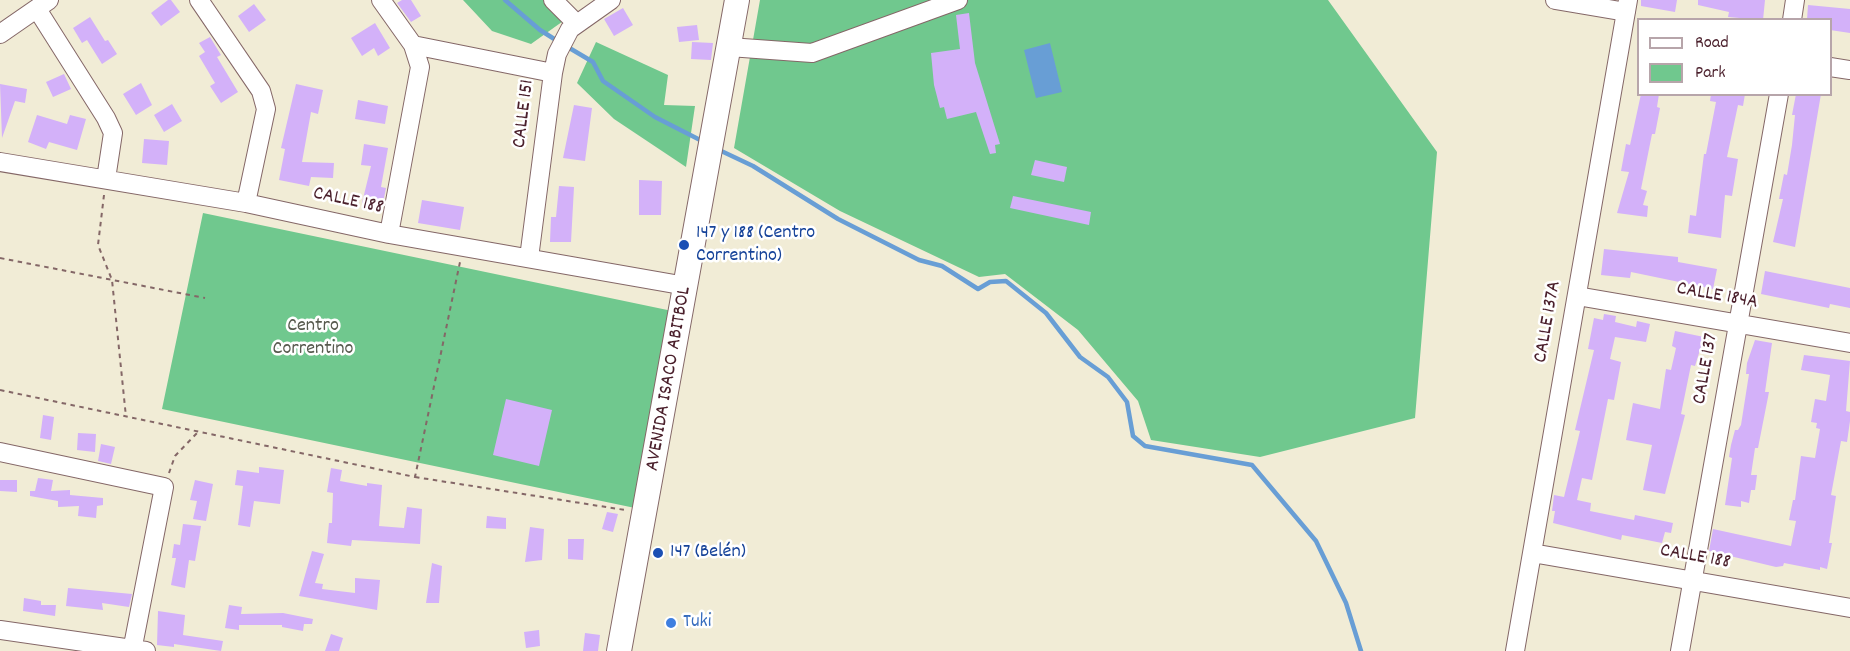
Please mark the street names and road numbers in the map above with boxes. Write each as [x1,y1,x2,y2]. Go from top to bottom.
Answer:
street label: CALLE 151 [509,78,541,150]
street label: CALLE 188 [311,183,385,221]
street label: CALLE 184A [1674,278,1760,316]
street label: CALLE 137A [1530,279,1568,365]
street label: AVENIDA ISACO ABITBOL [642,285,698,473]
street label: CALLE 137 [1689,332,1725,406]
street label: CALLE 188 [1658,540,1732,576]

